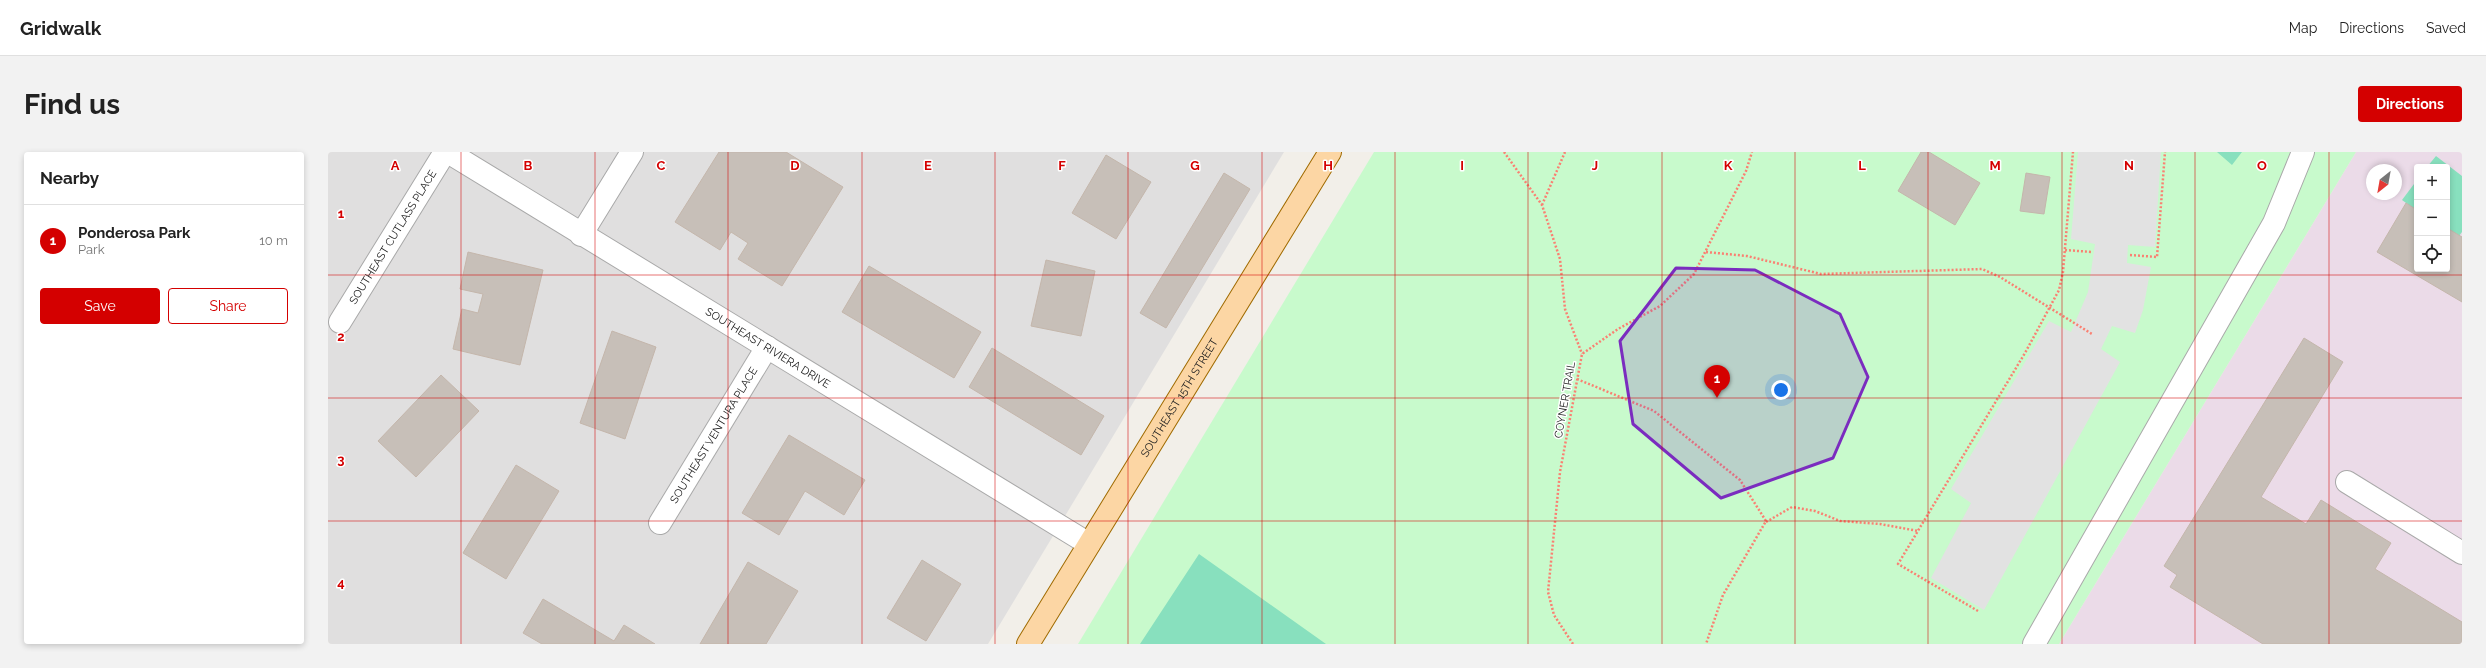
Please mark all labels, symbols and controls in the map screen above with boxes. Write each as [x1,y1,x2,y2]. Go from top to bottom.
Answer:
text: Gridwalk [20,17,101,39]
text: Map [2289,20,2317,36]
text: Directions [2339,20,2404,36]
text: Saved [2426,20,2466,36]
button: Directions [2358,86,2462,122]
text: Find us [24,88,120,121]
text: A [391,158,400,173]
text: B [524,158,533,173]
text: C [657,158,666,173]
text: D [790,158,800,173]
text: E [924,158,932,173]
text: F [1058,158,1066,173]
text: G [1190,158,1200,173]
text: H [1323,158,1333,173]
text: I [1460,158,1464,173]
text: J [1592,158,1598,173]
text: K [1724,158,1733,173]
text: L [1858,158,1866,173]
text: M [1989,158,2001,173]
text: N [2124,158,2134,173]
text: O [2257,158,2267,173]
north arrow [2366,164,2402,200]
map controls [2414,164,2450,272]
button: + [2414,164,2450,200]
street label: SOUTHEAST CUTLASS PLACE [346,167,439,306]
text: Nearby [40,168,99,188]
button: − [2414,200,2450,236]
text: 1 [338,206,345,221]
text: Ponderosa Park [78,224,190,242]
text: 1 [50,233,56,248]
text: 10 m [259,233,288,248]
button: locate [2414,236,2450,272]
text: Park [78,242,105,257]
button: Save [40,288,160,324]
button: Share [168,288,288,324]
street label: SOUTHEAST RIVIERA DRIVE [703,305,833,391]
text: 2 [337,329,345,344]
street label: SOUTHEAST 15TH STREET [1138,336,1221,459]
street label: COYNER TRAIL [1552,360,1578,439]
street label: SOUTHEAST VENTURA PLACE [667,364,760,505]
pin: 1 [1704,365,1730,398]
your location [1771,380,1791,400]
text: 3 [337,452,345,467]
text: 4 [337,575,345,590]

